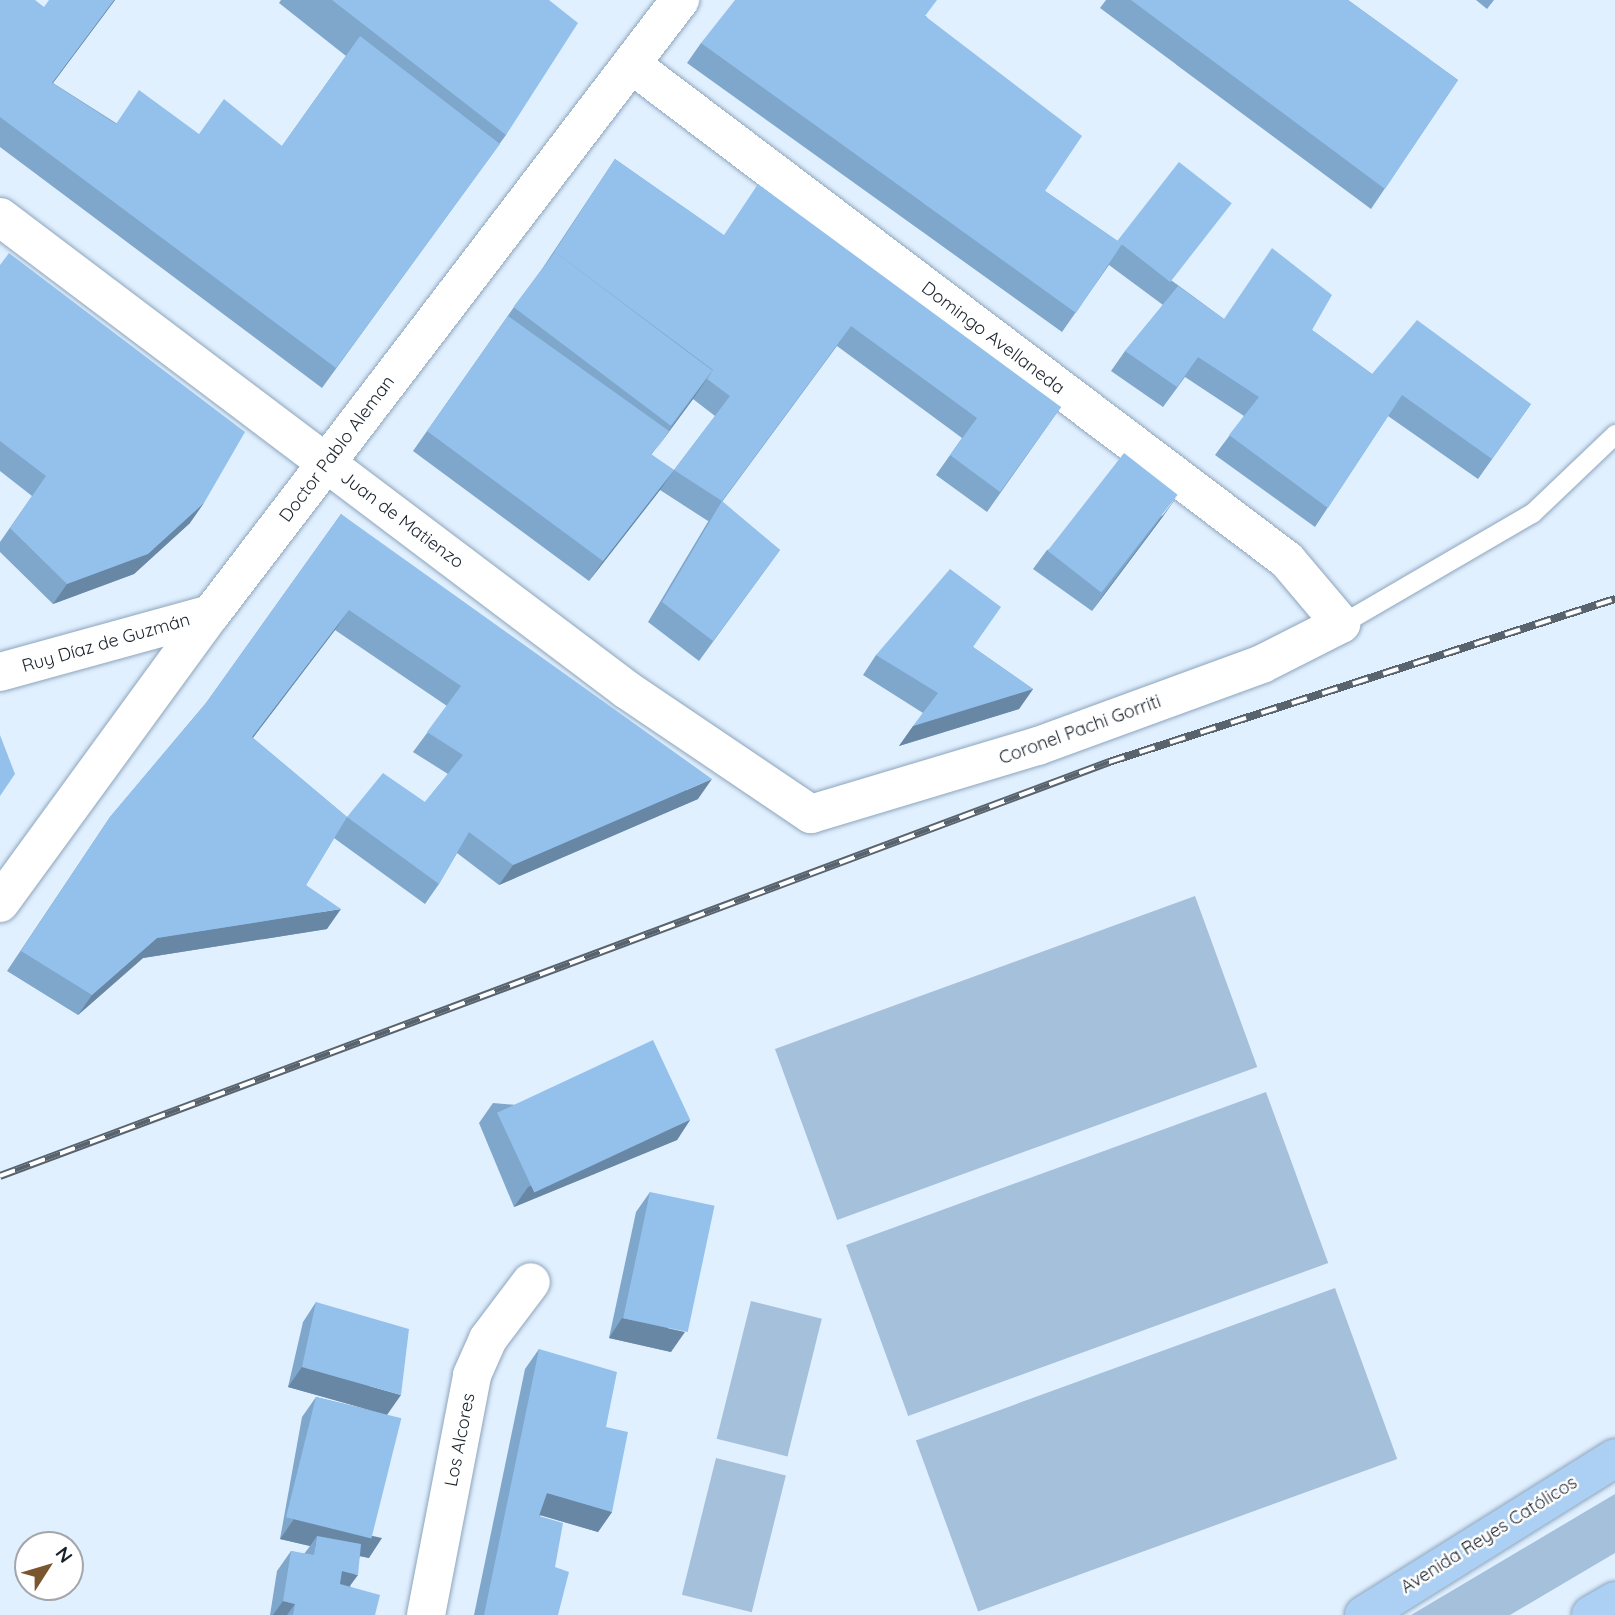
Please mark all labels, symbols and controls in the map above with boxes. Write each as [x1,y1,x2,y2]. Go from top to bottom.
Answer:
street label: Domingo Avellaneda [917,277,1069,399]
street label: Doctor Pablo Aleman [275,372,399,526]
street label: Juan de Matienzo [336,467,468,573]
street label: Ruy Díaz de Guzmán [20,609,192,677]
street label: Coronel Pachi Gorriti [996,691,1164,769]
street label: Los Alcores [440,1391,480,1489]
street label: Avenida Reyes Católicos [1397,1472,1581,1598]
north arrow [14,1531,84,1601]
text: N [50,1542,78,1567]

